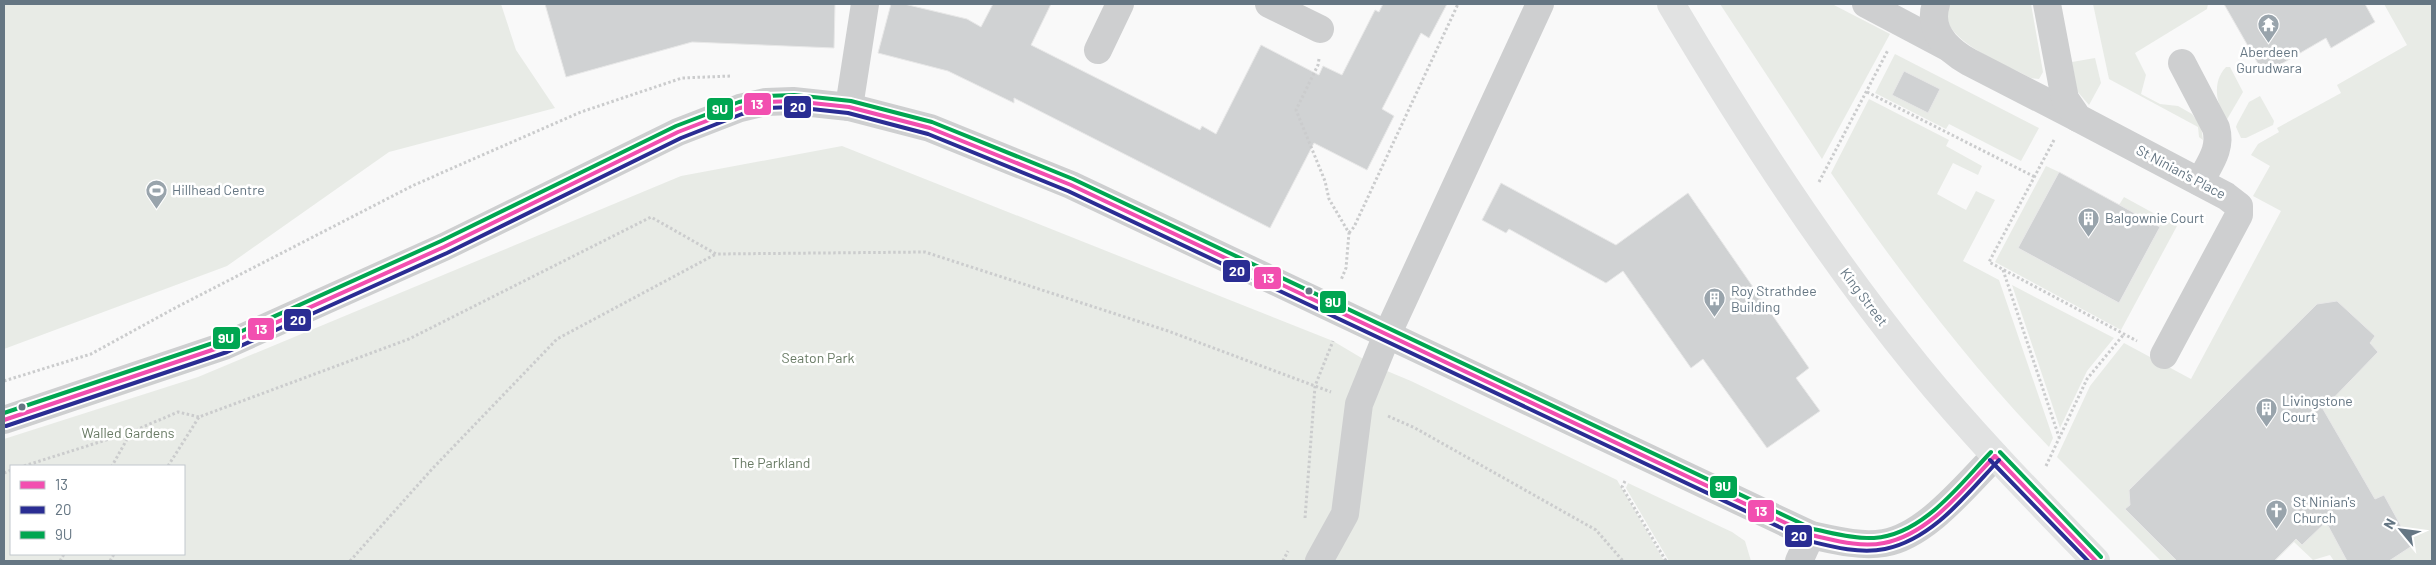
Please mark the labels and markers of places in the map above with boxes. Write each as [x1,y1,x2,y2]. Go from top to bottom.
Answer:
temple icon: Aberdeen Gurudwara [2257,12,2281,43]
place label: Aberdeen Gurudwara [2236,43,2302,76]
sports icon: Hillhead Centre [144,178,168,209]
place label: Hillhead Centre [172,181,265,198]
building icon: Balgownie Court [2077,206,2101,237]
place label: Balgownie Court [2105,209,2204,226]
place label: Roy Strathdee Building [1731,282,1817,315]
unlabelled marker [1304,286,1314,296]
building icon: Roy Strathdee Building [1703,287,1727,318]
place label: Livingstone Court [2282,392,2353,425]
building icon: Livingstone Court [2254,397,2278,428]
unlabelled marker [17,402,27,412]
place label: St Ninian's Church [2293,493,2356,526]
church icon: St Ninian's Church [2265,498,2289,529]

